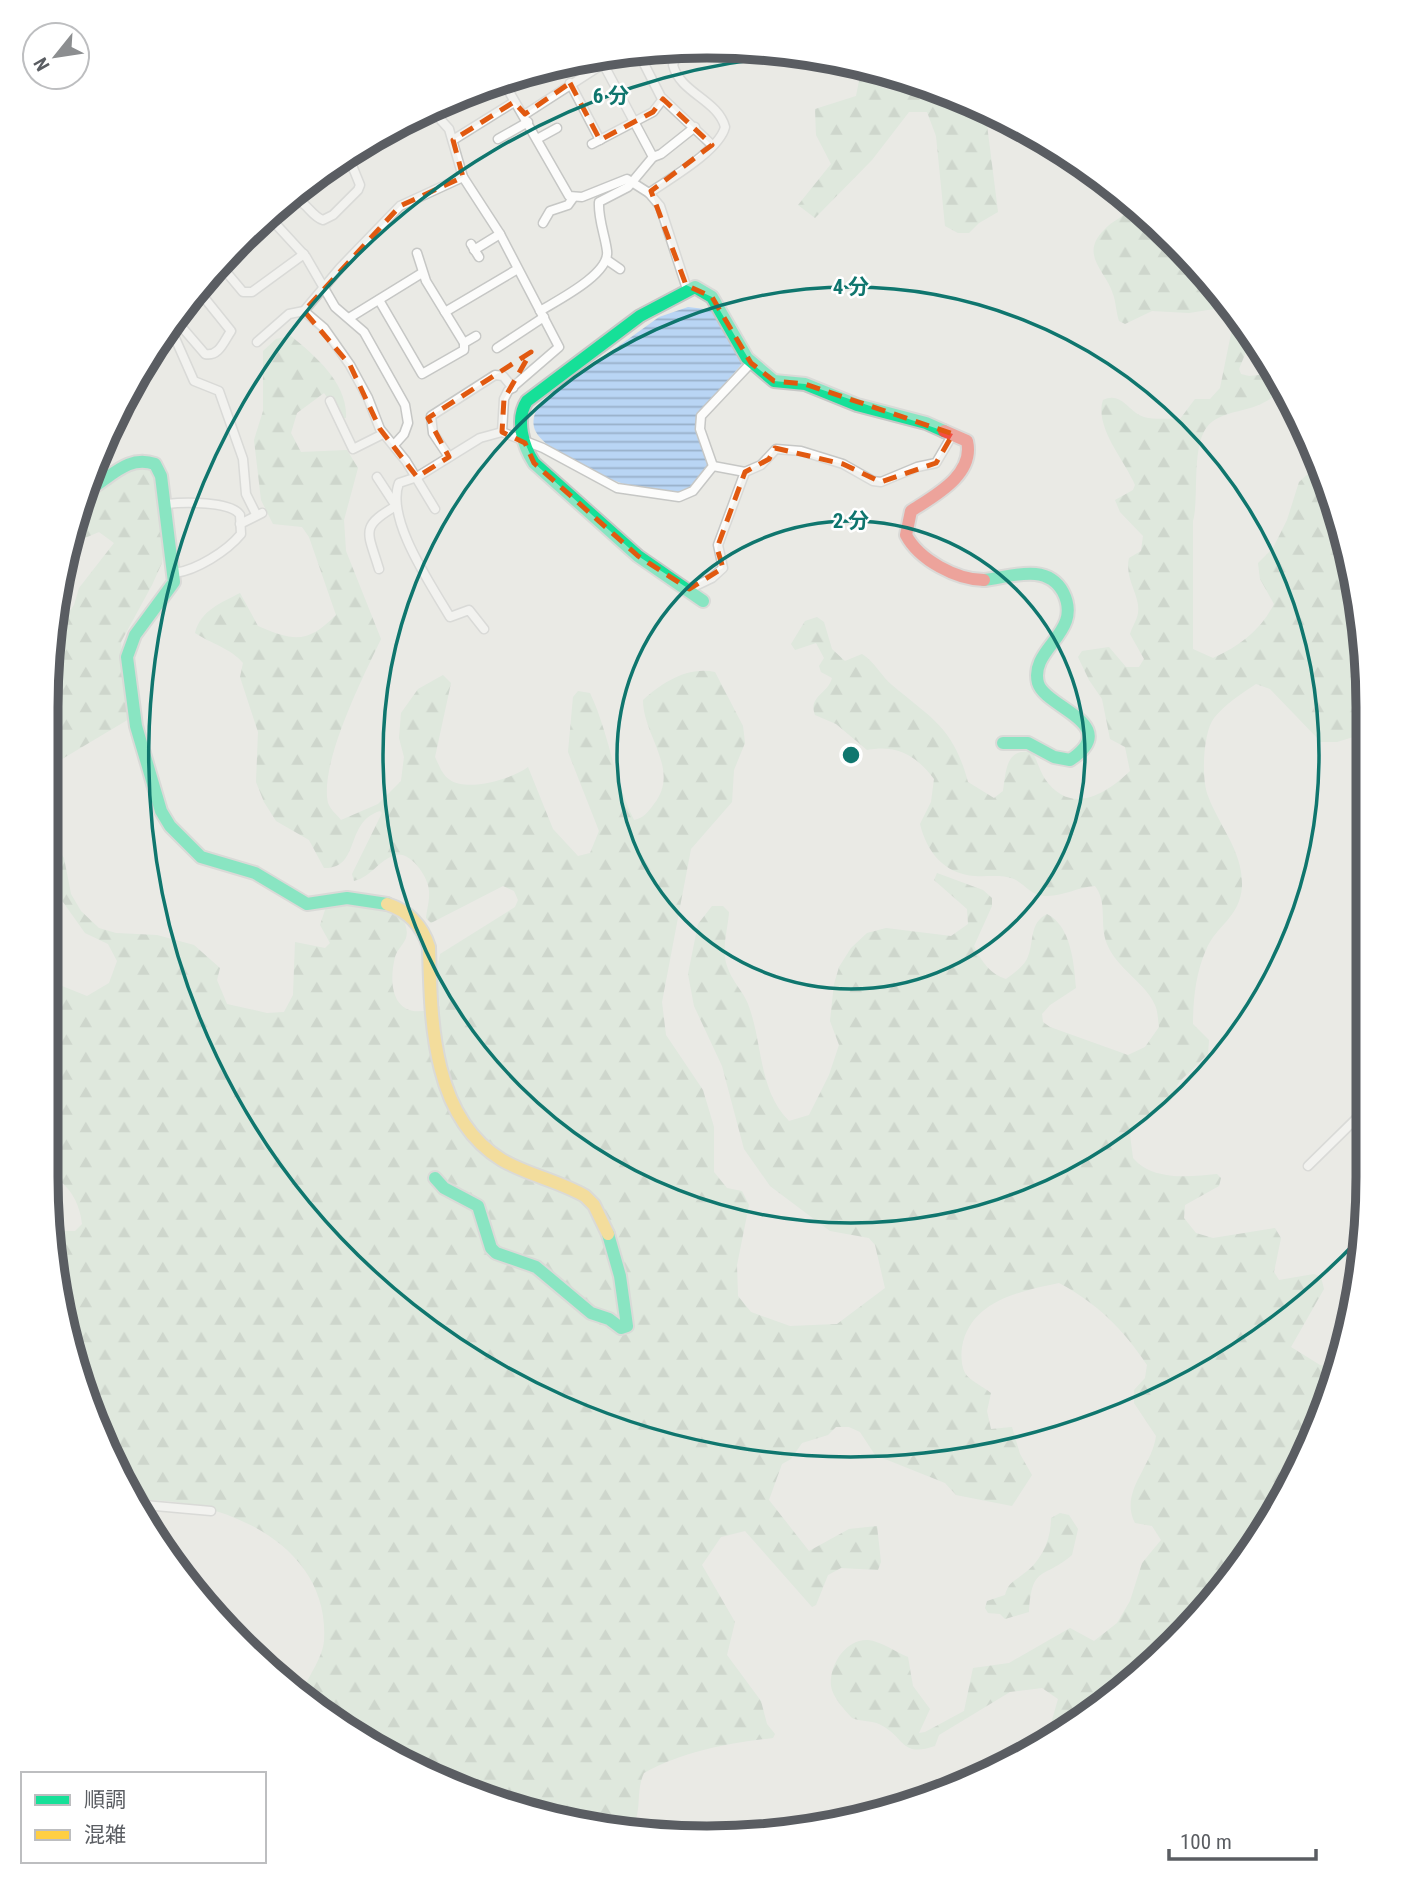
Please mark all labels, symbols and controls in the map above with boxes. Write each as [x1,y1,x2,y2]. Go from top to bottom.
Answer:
north arrow [21,21,91,91]
text: N [29,53,55,75]
text: 6 分 [593,84,629,108]
text: 4 分 [833,275,869,299]
text: 2 分 [833,509,869,533]
centre of rings [839,743,863,767]
legend [21,1772,266,1863]
text: 順調 [84,1788,126,1812]
scale bar [1169,1818,1316,1862]
text: 混雑 [84,1823,126,1847]
text: 100 m [1180,1830,1232,1854]

